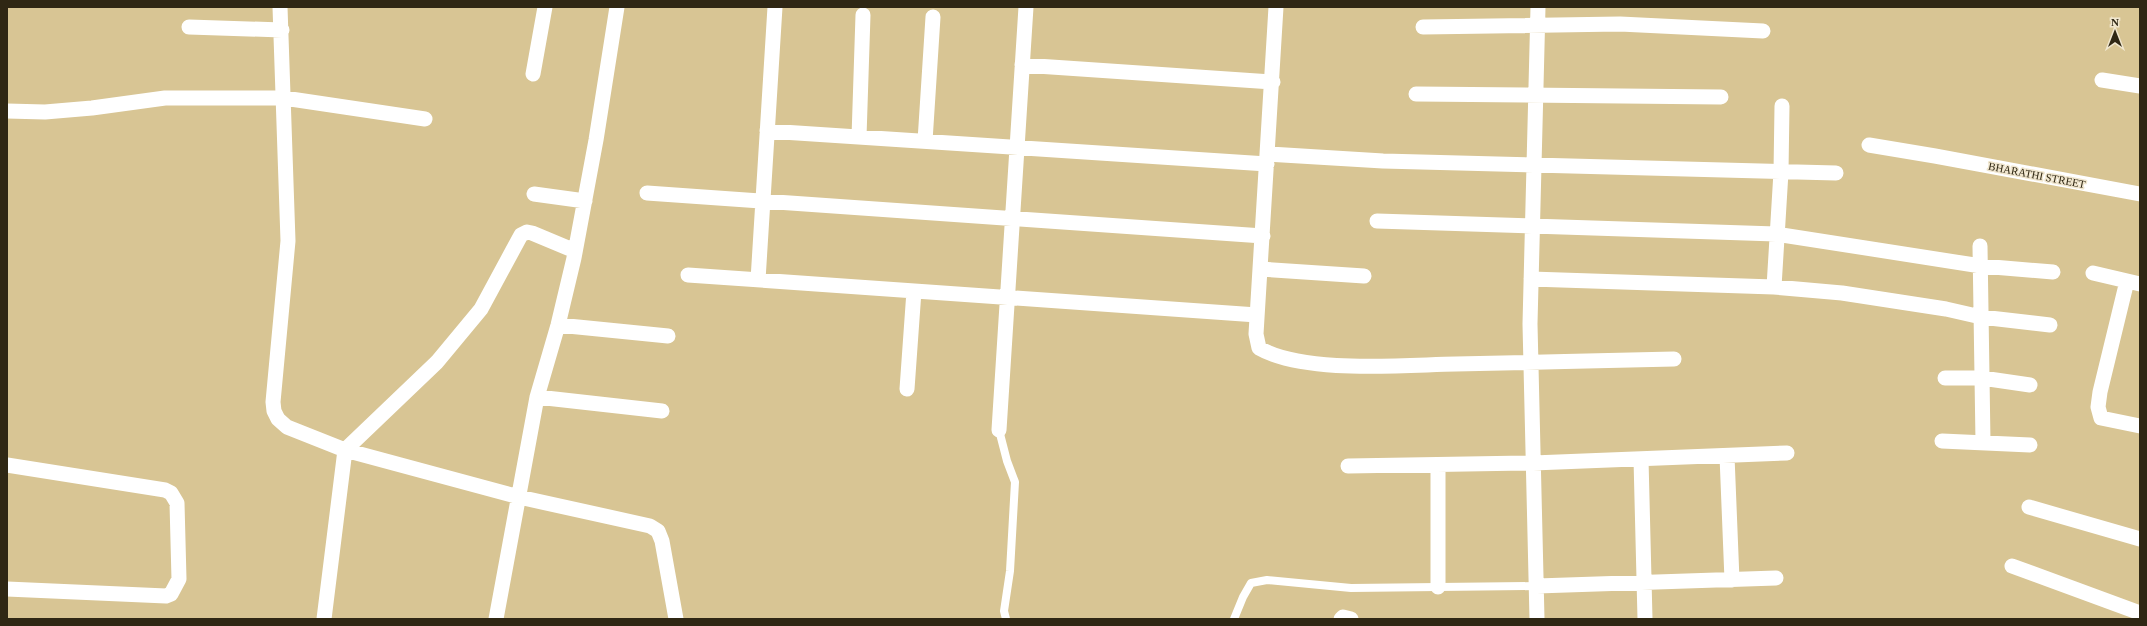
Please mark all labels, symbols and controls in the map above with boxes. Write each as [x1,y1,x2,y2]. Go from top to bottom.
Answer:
north arrow [2095,12,2135,52]
text: N [2111,16,2119,28]
street label: BHARATHI STREET [1987,160,2087,190]

